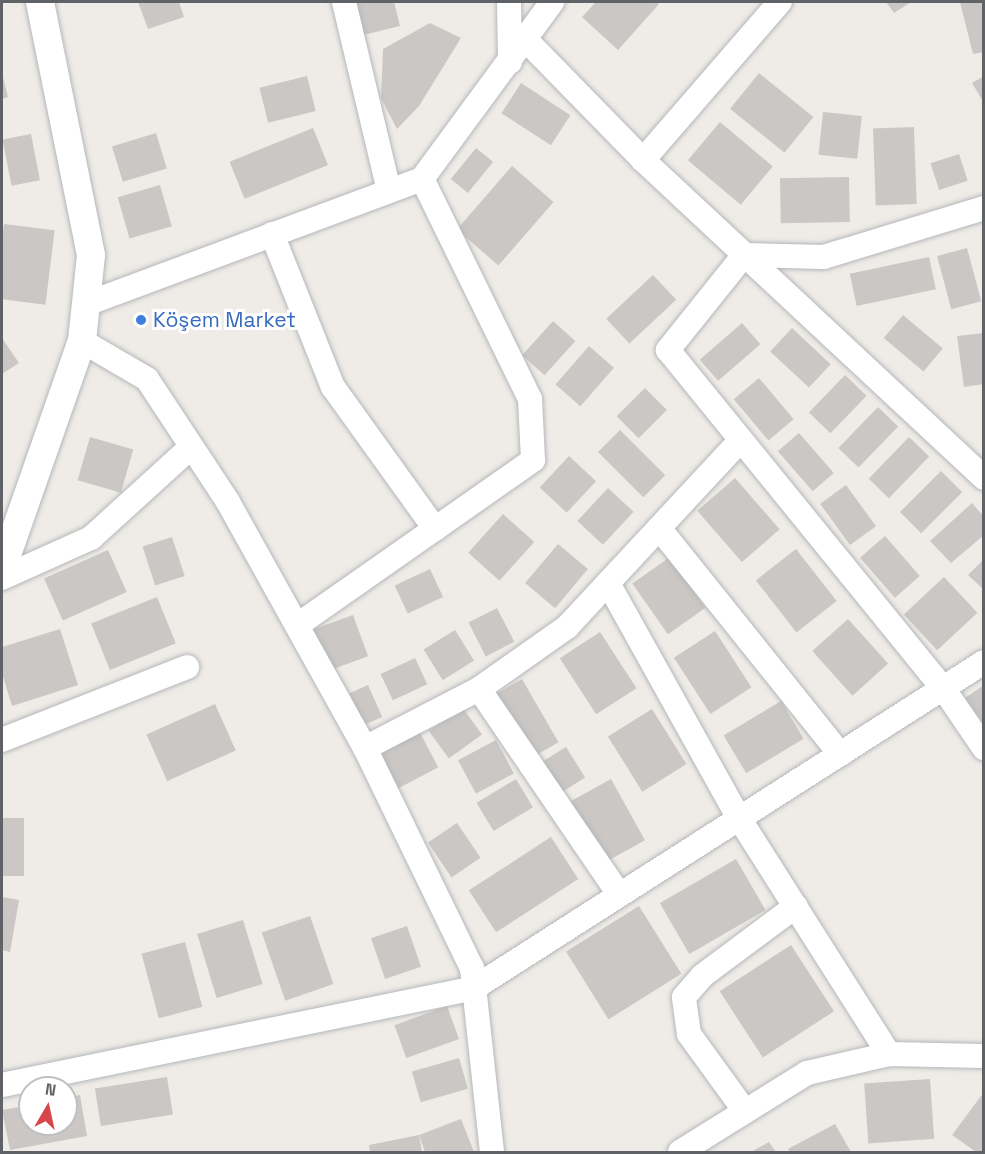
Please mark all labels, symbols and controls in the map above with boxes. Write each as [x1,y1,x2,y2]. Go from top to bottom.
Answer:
place label: Köşem Market [153,307,296,333]
marker: Köşem Market [134,313,148,327]
north arrow [18,1076,78,1136]
text: N [44,1078,58,1101]

